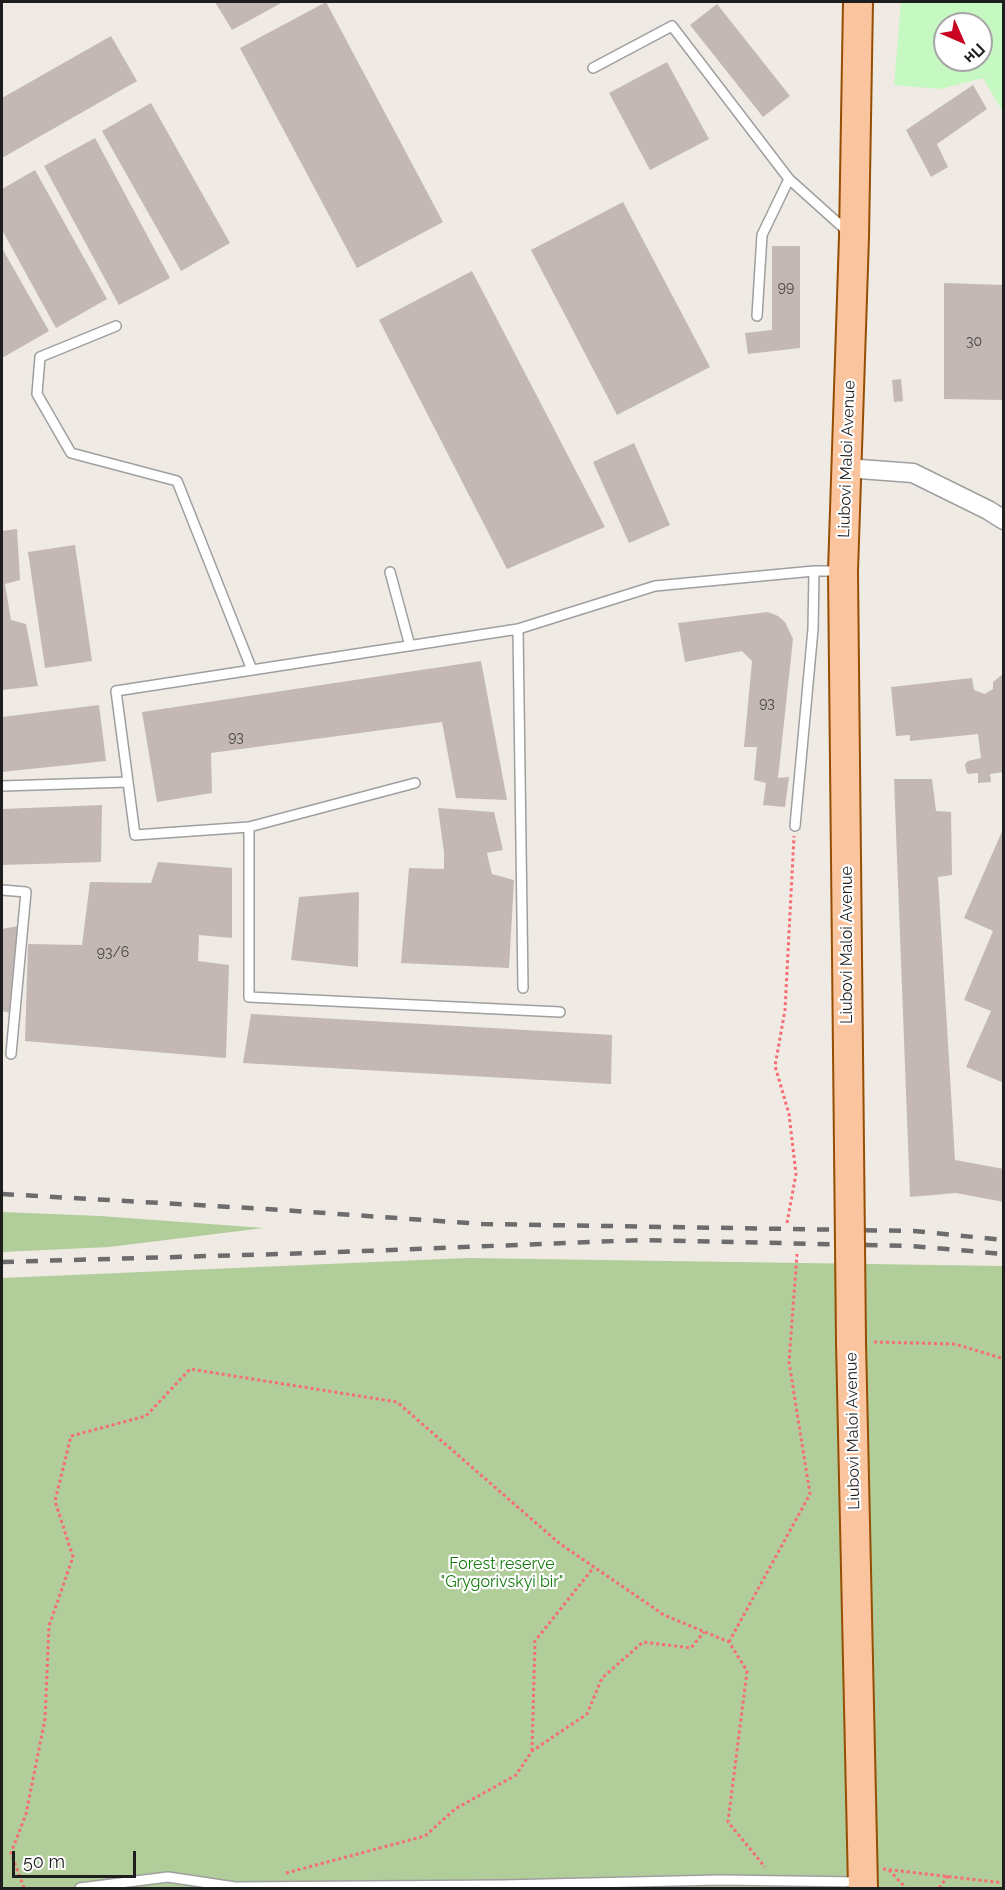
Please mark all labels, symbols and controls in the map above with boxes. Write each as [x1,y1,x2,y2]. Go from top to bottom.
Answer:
north arrow [933,12,993,72]
text: Пн [960,39,989,68]
house number: 99 [778,280,794,296]
house number: 30 [966,334,982,350]
street label: Liubovi Maloi Avenue [835,380,859,538]
house number: 93 [759,696,775,712]
house number: 93 [228,730,244,746]
street label: Liubovi Maloi Avenue [837,866,857,1024]
house number: 93/6 [97,945,129,961]
street label: Liubovi Maloi Avenue [842,1352,864,1510]
park label: Forest reserve "Grygorivskyi bir" [440,1554,564,1592]
scale bar [15,1839,140,1877]
text: 50 m [23,1851,65,1872]

